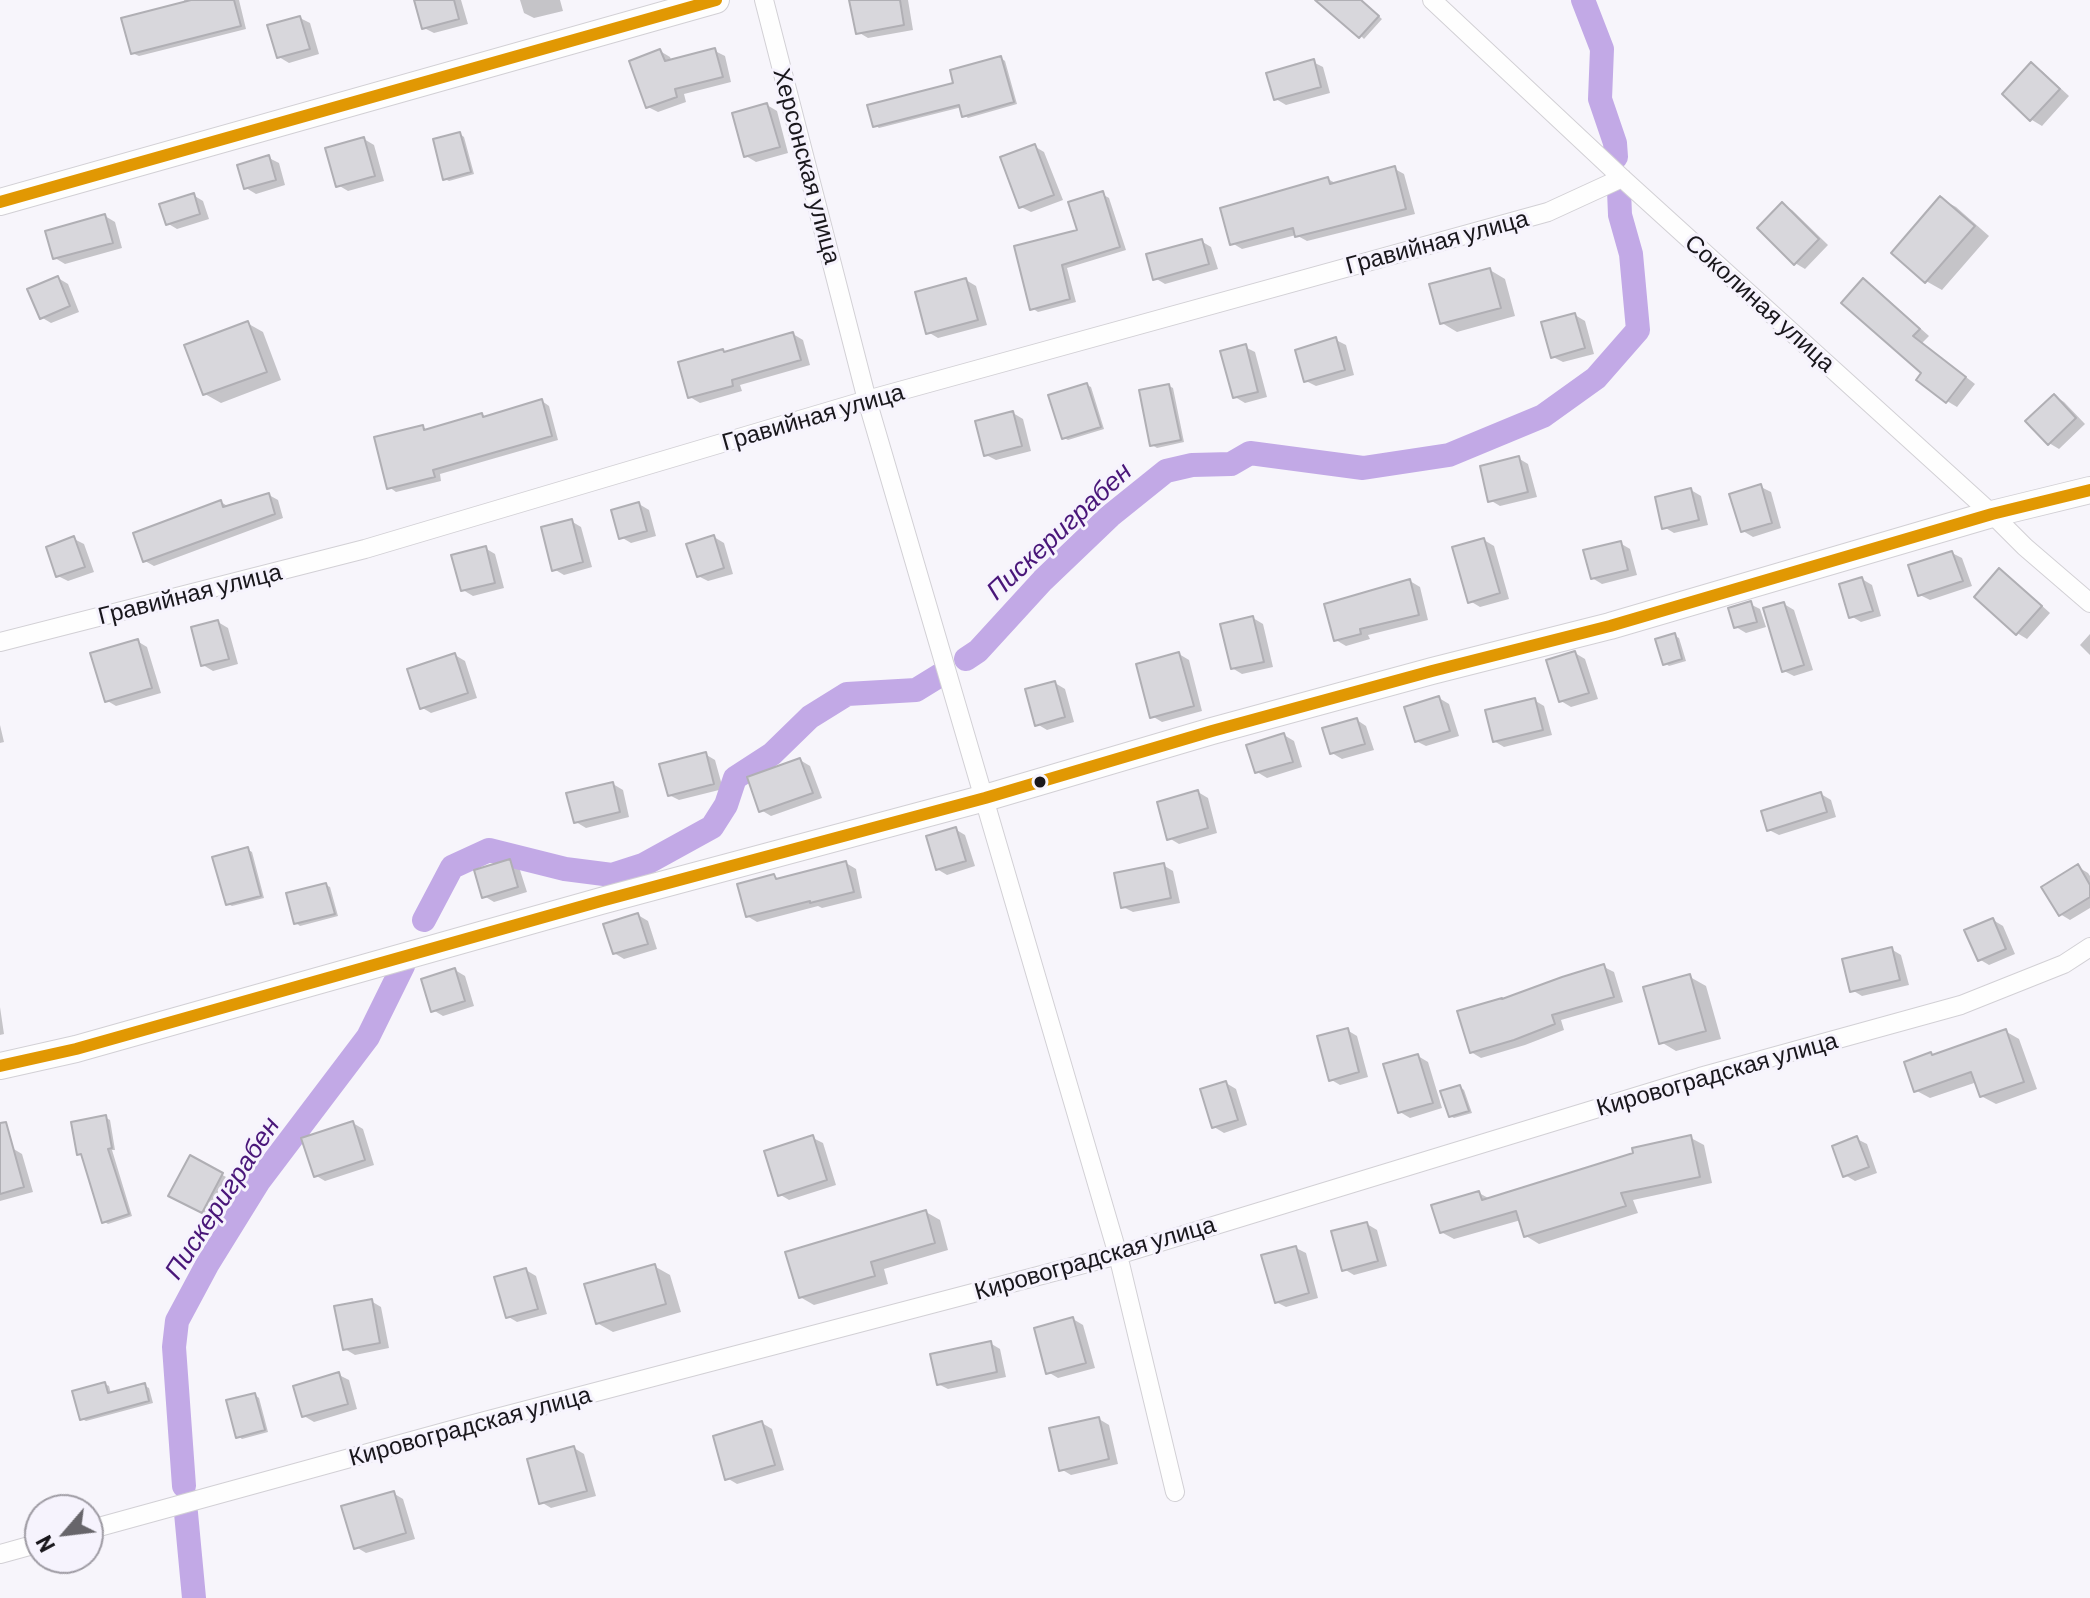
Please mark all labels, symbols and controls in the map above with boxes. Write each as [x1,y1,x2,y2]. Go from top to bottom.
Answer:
street label: Херсонская улица [767,65,847,267]
street label: Гравийная улица [1342,204,1532,280]
street label: Соколиная улица [1679,228,1841,378]
street label: Гравийная улица [719,377,907,457]
water label: Пискериграбен [980,456,1138,606]
street label: Гравийная улица [95,557,285,631]
unlabelled marker [1032,774,1048,790]
street label: Кировоградская улица [1593,1026,1841,1122]
water label: Пискериграбен [158,1111,286,1285]
street label: Кировоградская улица [971,1210,1219,1306]
street label: Кировоградская улица [346,1380,594,1472]
north arrow [24,1494,104,1574]
text: N [30,1532,59,1557]

